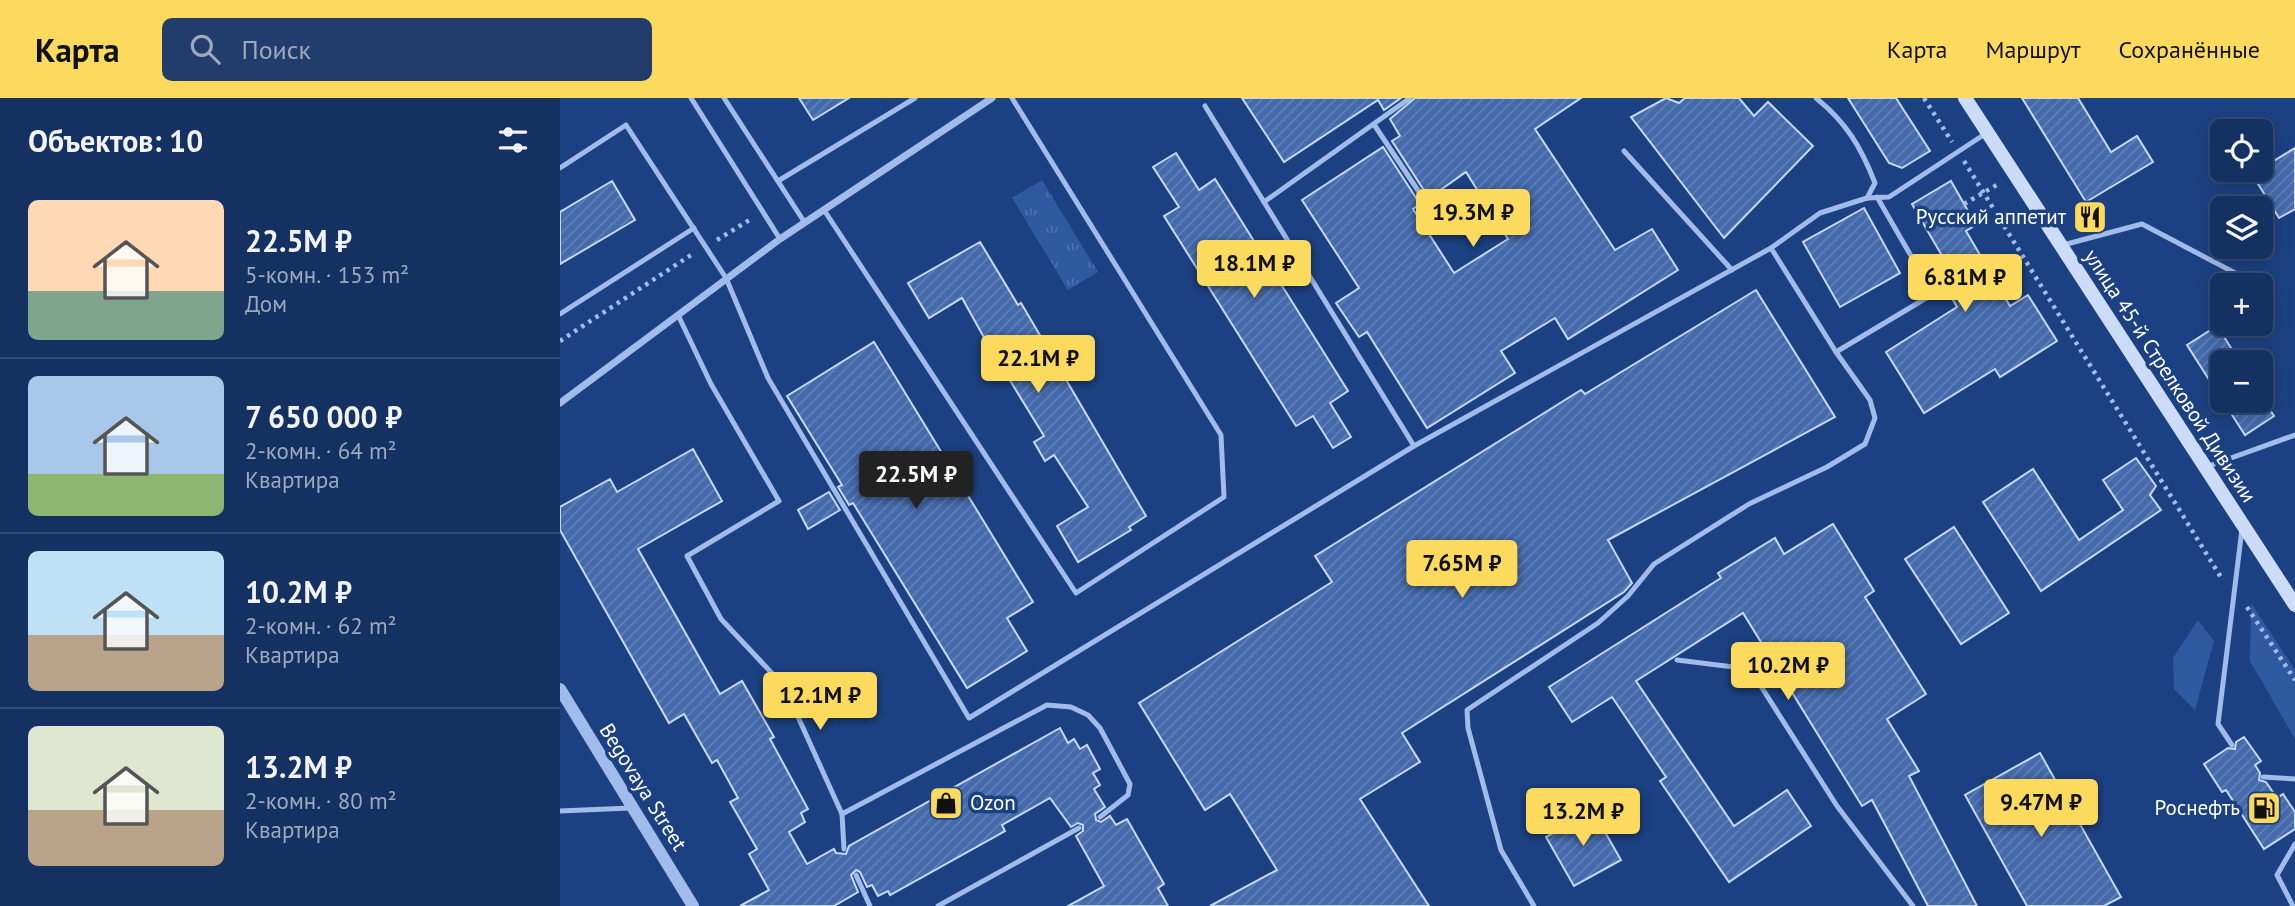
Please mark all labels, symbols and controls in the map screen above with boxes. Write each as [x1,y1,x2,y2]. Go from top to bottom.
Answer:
search box [162,18,652,81]
text: Карта [35,28,120,71]
icon: search [186,30,224,68]
text: Поиск [242,33,311,66]
text: Карта [1887,34,1947,65]
text: Маршрут [1985,34,2080,65]
text: Сохранённые [2118,34,2260,65]
map controls [2210,119,2273,413]
button: locate [2210,119,2273,182]
text: Объектов: 10 [28,121,203,160]
icon: filters [494,121,532,159]
pin: 19.3M ₽ [1408,190,1538,249]
button: layers [2210,196,2273,259]
text: 19.3M ₽ [1432,197,1514,226]
restaurant icon: Русский аппетит [2071,198,2109,236]
place label: Русский аппетит [1916,203,2067,230]
text: 22.5M ₽ [245,221,352,260]
icon: home [84,228,168,312]
pin: 18.1M ₽ [1189,240,1319,300]
street label: улица 45-й Стрелковой Дивизии [2078,244,2263,508]
text: 18.1M ₽ [1213,248,1295,277]
pin: 6.81M ₽ [1900,254,2030,314]
text: 5-комн. · 153 m² [245,260,409,289]
text: 6.81M ₽ [1924,262,2006,291]
button: + [2210,273,2273,336]
text: Дом [245,289,287,318]
pin: 22.1M ₽ [973,336,1103,395]
text: 22.1M ₽ [997,343,1079,372]
button: − [2210,350,2273,413]
text: 7 650 000 ₽ [245,397,402,436]
icon: home [84,404,168,488]
text: 2-комн. · 64 m² [245,436,397,465]
pin: 22.5M ₽ [851,452,981,511]
text: 22.5M ₽ [875,459,957,488]
text: Квартира [245,465,340,494]
pin: 7.65M ₽ [1397,540,1527,600]
text: 7.65M ₽ [1422,548,1502,577]
text: 10.2M ₽ [245,572,352,611]
icon: home [84,579,168,663]
text: 2-комн. · 62 m² [245,611,397,640]
text: Квартира [245,640,340,669]
pin: 10.2M ₽ [1723,642,1853,702]
text: 10.2M ₽ [1747,650,1829,679]
pin: 12.1M ₽ [755,672,885,732]
text: 12.1M ₽ [779,680,861,709]
street label: Begovaya Street [594,718,693,855]
text: 13.2M ₽ [245,747,352,786]
icon: home [84,754,168,838]
pin: 9.47M ₽ [1976,780,2106,839]
shop icon: Ozon [927,784,965,822]
text: 2-комн. · 80 m² [245,786,397,815]
text: 9.47M ₽ [2000,787,2082,816]
pin: 13.2M ₽ [1518,788,1648,848]
place label: Ozon [970,789,1016,816]
fuel station icon: Роснефть [2245,789,2283,827]
place label: Роснефть [2154,794,2240,821]
text: 13.2M ₽ [1542,796,1624,825]
text: Квартира [245,815,340,844]

